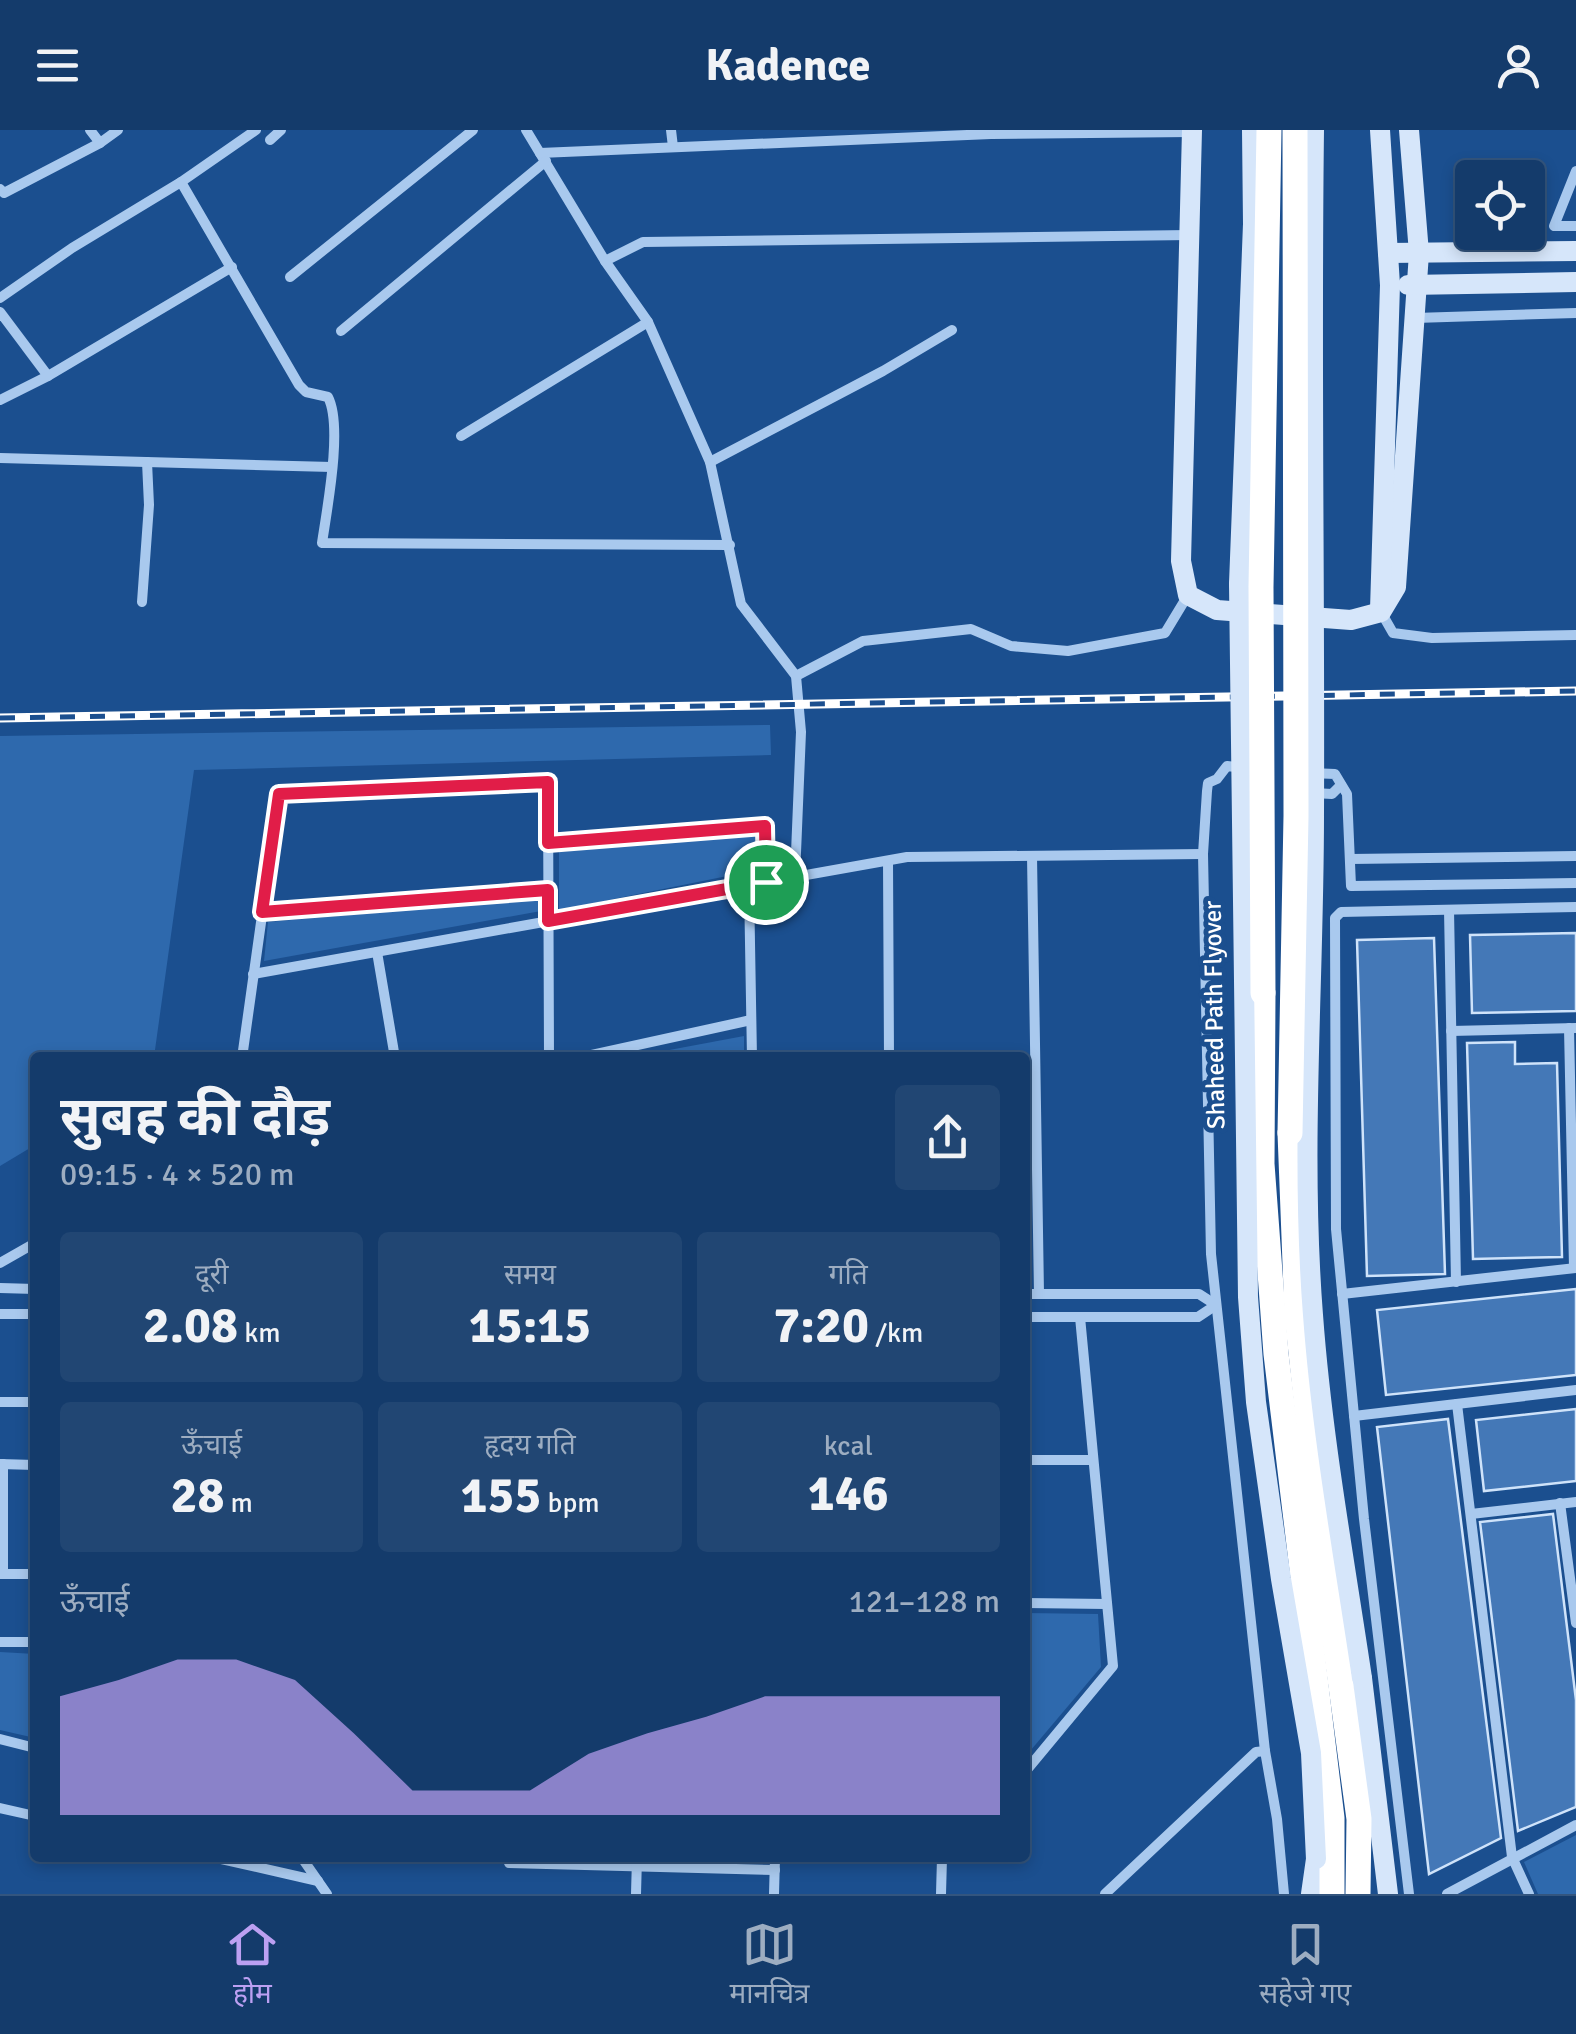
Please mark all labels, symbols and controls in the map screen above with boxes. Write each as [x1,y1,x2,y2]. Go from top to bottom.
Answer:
icon: menu [30,38,85,93]
text: Kadence [705,38,871,93]
icon: person [1491,38,1546,93]
map controls [1455,160,1545,250]
button: locate [1455,160,1545,250]
pin [724,840,809,925]
icon: arrive [739,855,794,910]
street label: Shaheed Path Flyover [1196,900,1231,1129]
text: सुबह की दौड़ [60,1083,330,1151]
button: share [895,1085,1000,1190]
text: 09:15 · 4 × 520 m [60,1155,295,1194]
text: दूरी [195,1258,228,1292]
text: समय [504,1258,556,1292]
text: गति [829,1258,868,1292]
text: 2.08 [143,1295,238,1357]
text: 15:15 [469,1295,591,1357]
text: 7:20 [773,1295,869,1357]
text: km [238,1316,281,1350]
text: /km [869,1316,923,1350]
text: ऊँचाई [181,1428,242,1462]
text: हृदय गति [484,1428,576,1462]
text: kcal [824,1429,873,1463]
text: 146 [808,1463,889,1525]
text: 28 [170,1465,224,1527]
text: 155 [460,1465,541,1527]
text: m [224,1486,253,1520]
text: bpm [541,1486,600,1520]
text: ऊँचाई [60,1582,129,1621]
text: 121–128 m [849,1582,1000,1621]
tab: होम [225,1917,280,2014]
tab: मानचित्र [729,1917,810,2014]
tab: सहेजे गए [1259,1917,1351,2014]

